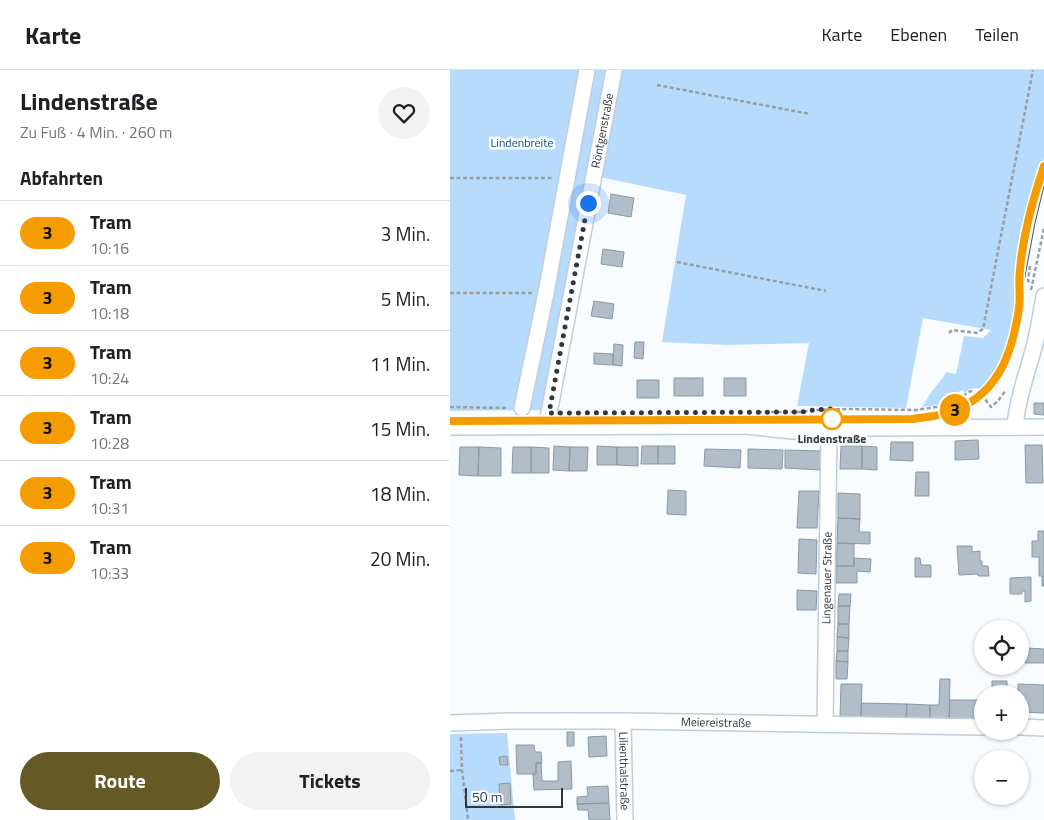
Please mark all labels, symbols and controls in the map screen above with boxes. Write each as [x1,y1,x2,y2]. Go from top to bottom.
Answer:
text: Karte [25,17,81,53]
text: Karte [821,21,862,48]
text: Ebenen [890,21,947,48]
text: Teilen [975,21,1019,48]
text: Lindenstraße [20,83,158,119]
button: heart [378,87,430,139]
street label: Röntgenstraße [586,91,618,170]
text: Zu Fuß · 4 Min. · 260 m [20,120,173,144]
park label: Lindenbreite [491,133,553,152]
text: Abfahrten [20,163,103,192]
your location [576,191,601,216]
text: Tram [90,207,132,236]
text: 3 [42,219,53,246]
text: 3 Min. [381,219,430,248]
text: 10:16 [90,236,129,260]
text: Tram [90,272,132,301]
text: 3 [42,284,53,311]
text: 5 Min. [381,284,430,313]
text: 10:18 [90,301,129,325]
text: Tram [90,337,132,366]
text: 3 [42,349,53,376]
text: 11 Min. [370,349,430,378]
text: 10:24 [90,366,129,390]
line badge: 3 [939,394,971,426]
text: 3 [950,396,960,423]
text: Tram [90,402,132,431]
marker: Lindenstraße [821,408,843,430]
text: 3 [42,414,53,441]
text: 15 Min. [370,414,430,443]
place label: Lindenstraße [798,429,866,448]
text: 10:28 [90,431,129,455]
text: Tram [90,467,132,496]
text: 3 [42,479,53,506]
text: 18 Min. [370,479,430,508]
text: 10:31 [90,496,129,520]
text: Tram [90,532,132,561]
street label: Lingenauer Straße [816,532,837,624]
text: 3 [42,544,53,571]
text: 20 Min. [370,544,430,573]
text: 10:33 [90,561,129,585]
map controls [974,620,1029,805]
button: locate [974,620,1029,675]
button: + [974,685,1029,740]
street label: Meiereistraße [681,712,751,732]
street label: Lilienthalstraße [614,731,635,811]
button: − [974,750,1029,805]
button: Route [20,752,220,810]
button: Tickets [230,752,430,810]
scale bar [465,785,562,808]
text: 50 m [472,786,502,807]

